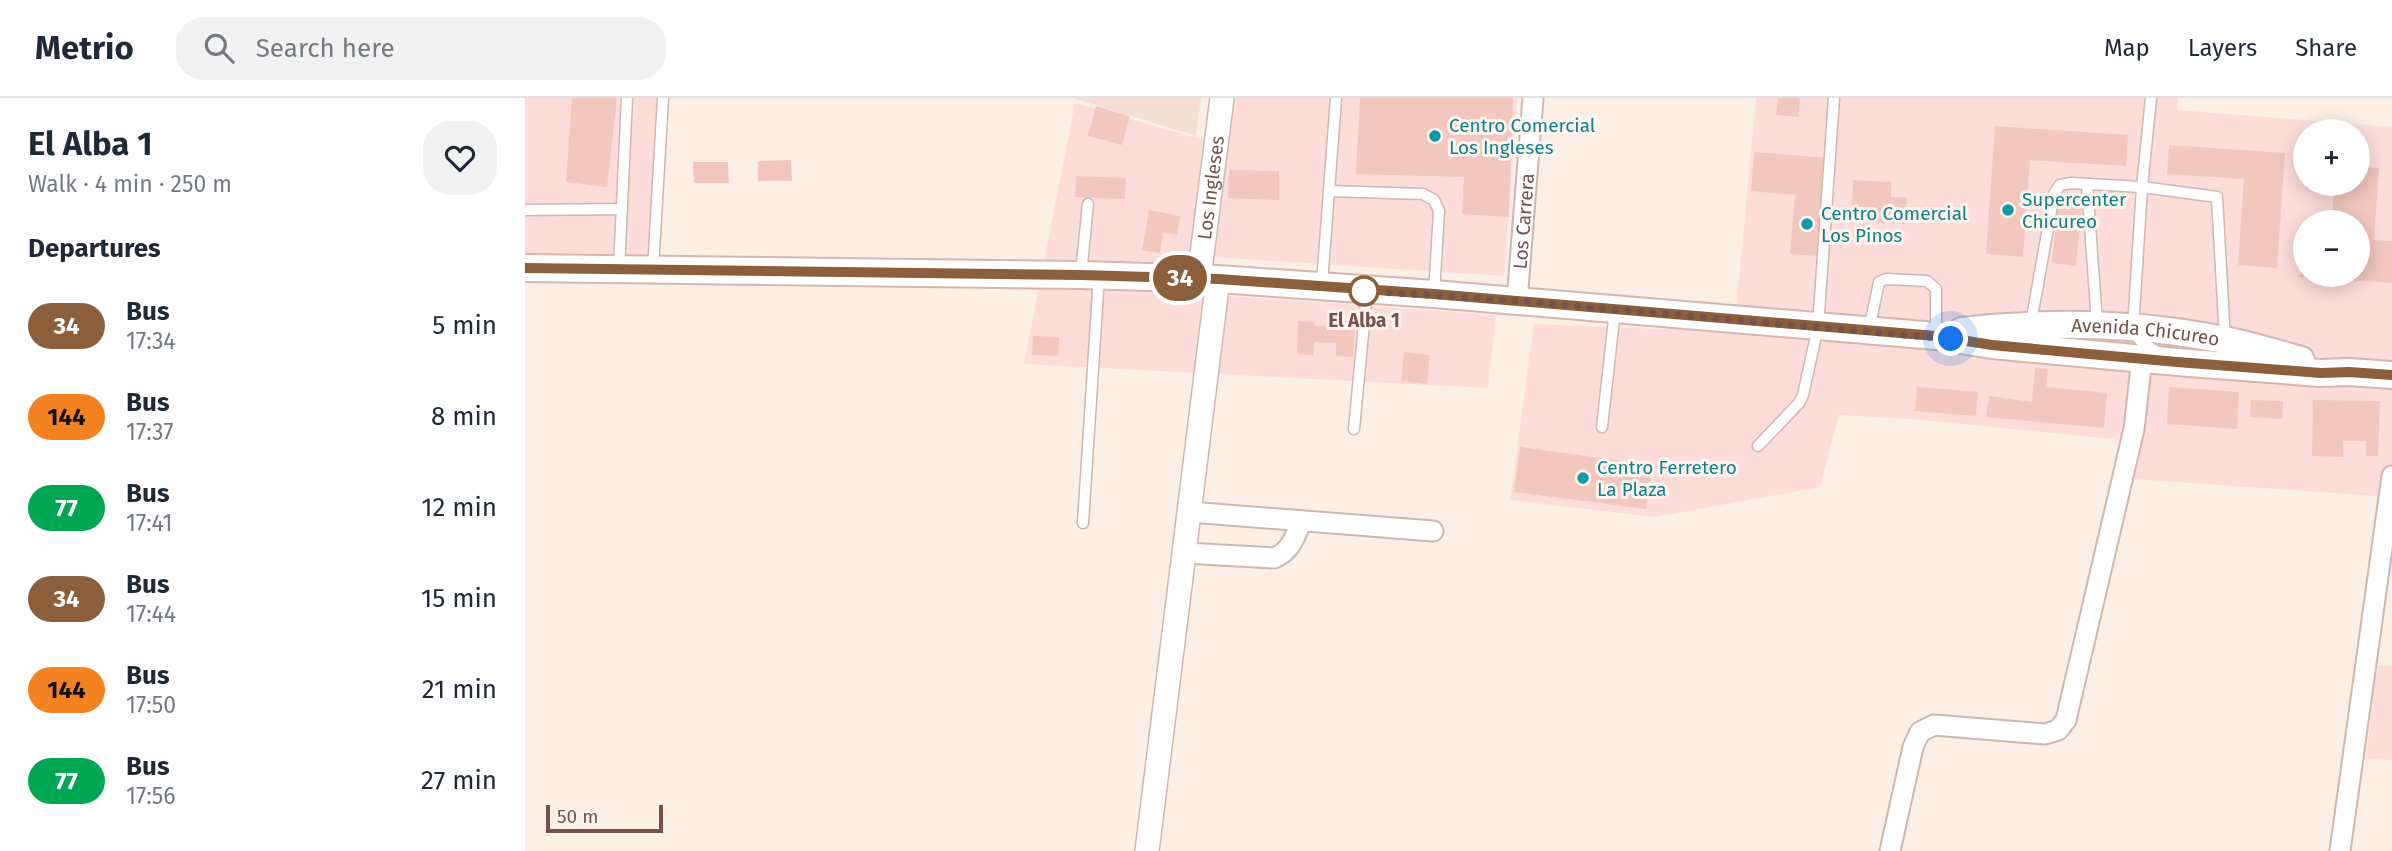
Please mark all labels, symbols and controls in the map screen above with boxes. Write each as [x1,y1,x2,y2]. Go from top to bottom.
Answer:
search box [176,17,666,80]
text: Metrio [35,28,134,68]
icon: search [200,29,238,67]
text: Search here [256,33,395,64]
text: Map [2104,34,2150,62]
text: Layers [2188,34,2257,62]
text: Share [2295,34,2357,62]
place label: Centro Comercial Los Ingleses [1449,114,1596,159]
map controls [2293,119,2370,287]
button: + [2293,119,2370,196]
button: heart [423,121,497,195]
text: El Alba 1 [28,124,153,164]
marker: Centro Comercial Los Ingleses [1427,128,1443,144]
street label: Los Ingleses [1193,134,1229,241]
text: Walk · 4 min · 250 m [28,170,232,198]
street label: Los Carrera [1509,172,1539,270]
place label: Supercenter Chicureo [2022,188,2127,233]
place label: Centro Comercial Los Pinos [1821,202,1968,247]
marker: Supercenter Chicureo [2000,202,2016,218]
button: − [2293,210,2370,287]
marker: Centro Comercial Los Pinos [1799,216,1815,232]
text: Departures [28,233,161,264]
line badge: 34 [1149,255,1211,301]
text: 34 [1167,264,1193,292]
marker: El Alba 1 [1349,276,1379,306]
text: Bus [126,296,169,327]
place label: El Alba 1 [1328,309,1400,332]
text: 5 min [432,310,497,341]
text: 34 [54,312,80,340]
street label: Avenida Chicureo [2071,314,2221,351]
your location [1933,321,1968,356]
text: 17:34 [126,327,176,355]
text: Bus [126,387,169,418]
text: 8 min [431,401,497,432]
text: 144 [47,403,86,431]
text: 17:37 [126,418,173,446]
place label: Centro Ferretero La Plaza [1597,456,1737,501]
marker: Centro Ferretero La Plaza [1575,470,1591,486]
text: Bus [126,478,169,509]
text: 12 min [421,492,497,523]
text: 77 [55,494,78,522]
text: 17:41 [126,509,172,537]
text: Bus [126,569,169,600]
text: 15 min [421,583,497,614]
text: 34 [54,585,80,613]
text: 17:44 [126,600,176,628]
text: Bus [126,660,169,691]
text: 21 min [422,674,497,705]
text: 144 [47,676,86,704]
text: 17:50 [126,691,176,719]
text: Bus [126,751,169,782]
text: 27 min [421,765,497,796]
text: 77 [55,767,78,795]
text: 17:56 [126,782,176,810]
scale bar [546,802,663,834]
text: 50 m [557,805,598,828]

